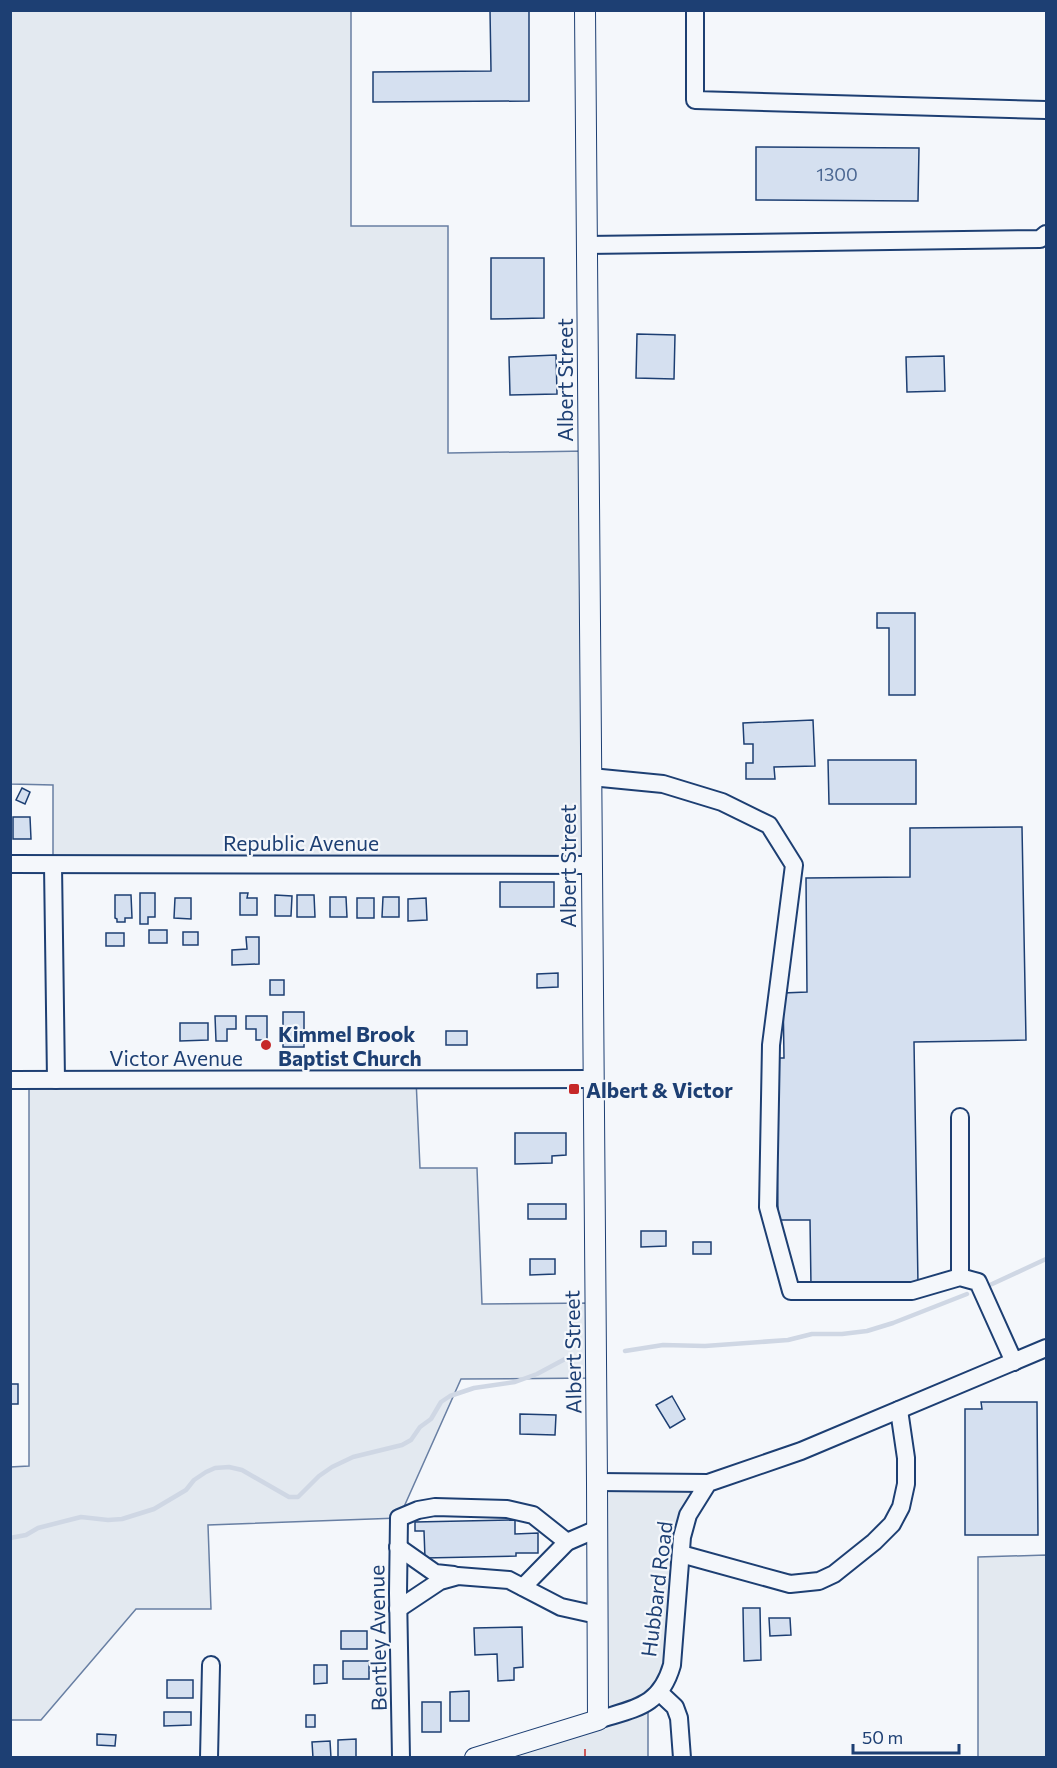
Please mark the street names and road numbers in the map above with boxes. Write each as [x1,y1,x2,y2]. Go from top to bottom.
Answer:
street label: Albert Street [552,318,577,442]
street label: Albert Street [555,804,580,928]
street label: Republic Avenue [223,830,379,855]
street label: Victor Avenue [109,1045,243,1070]
street label: Albert Street [558,1290,586,1414]
street label: Hubbard Road [635,1520,677,1658]
street label: Bentley Avenue [363,1565,391,1711]

